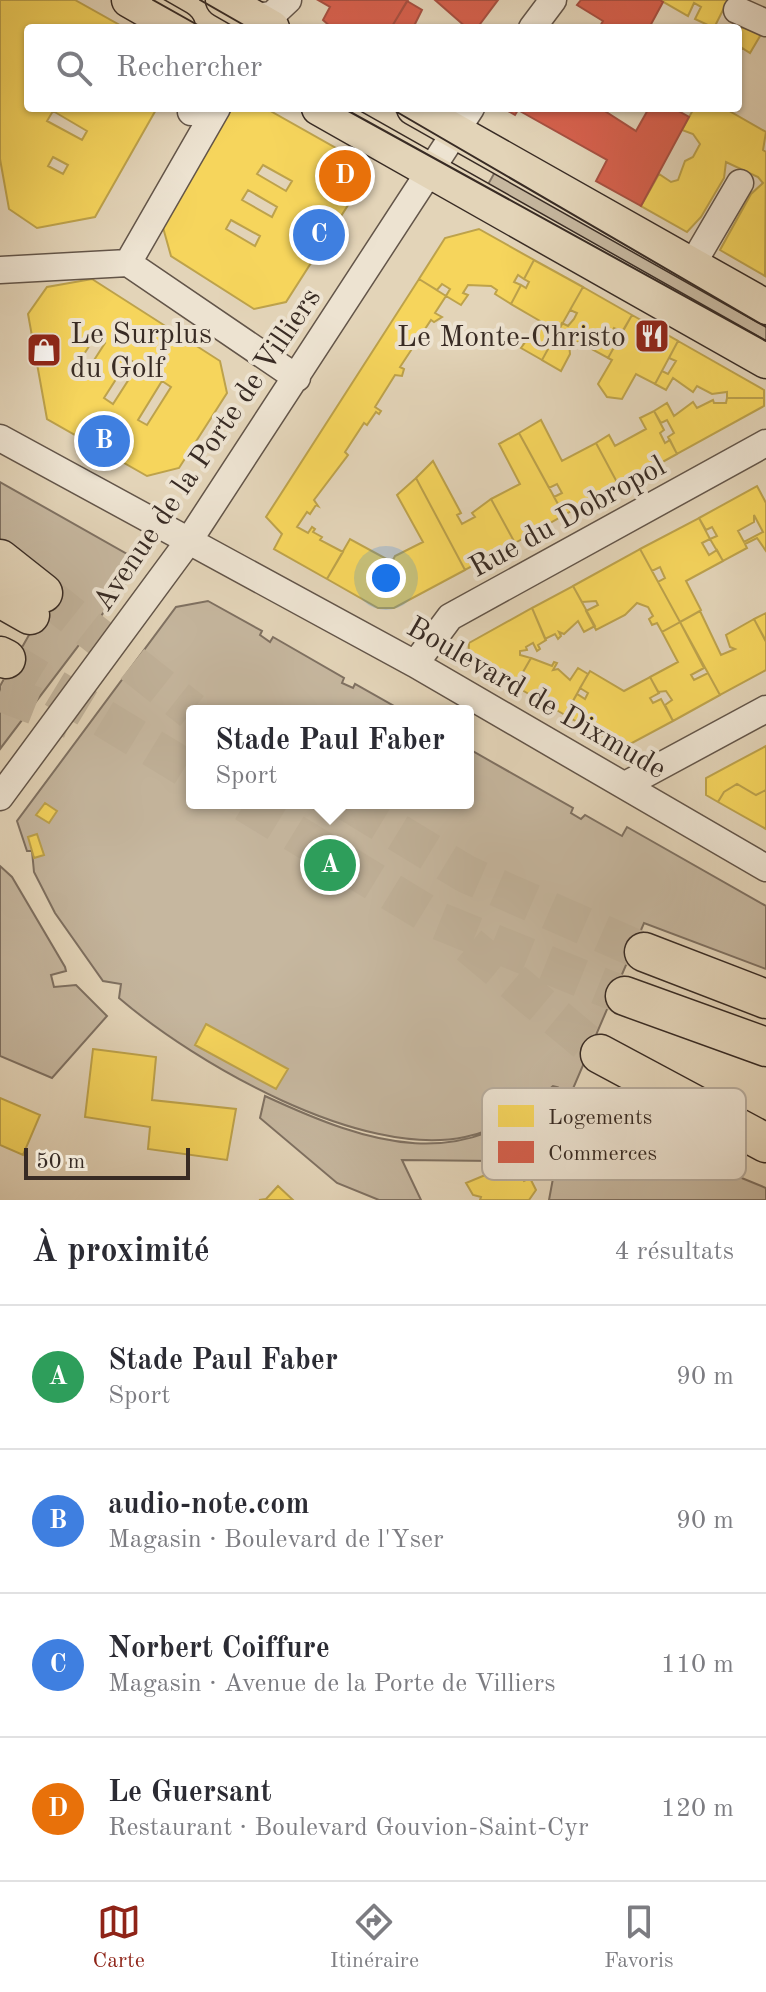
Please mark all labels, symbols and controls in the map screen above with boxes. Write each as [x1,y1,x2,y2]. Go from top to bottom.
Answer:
search box [24,24,742,112]
icon: search [52,46,96,90]
text: Rechercher [116,53,262,83]
pin: D [319,146,371,206]
pin: C [293,205,345,265]
street label: Avenue de la Porte de Villiers [88,283,327,617]
restaurant icon: Le Monte-Christo [633,317,671,355]
place label: Le Surplus du Golf [70,320,212,384]
place label: Le Monte-Christo [397,323,626,353]
shop icon: Le Surplus du Golf [25,331,63,369]
pin: B [78,411,130,471]
street label: Rue du Dobropol [465,452,671,584]
your location [366,558,406,598]
street label: Boulevard de Dixmude [401,612,671,785]
popup [186,705,474,809]
text: Stade Paul Faber [215,726,445,756]
text: Sport [215,763,277,789]
pin: A [304,835,356,895]
legend [482,1088,746,1180]
text: Logements [548,1107,652,1129]
text: Commerces [548,1143,657,1165]
scale bar [24,1144,190,1180]
text: 50 m [36,1151,85,1173]
text: À proximité [32,1235,210,1269]
text: 4 résultats [615,1239,734,1265]
text: Stade Paul Faber [108,1346,338,1376]
text: A [48,1364,68,1390]
text: 90 m [676,1364,734,1390]
text: Sport [108,1383,170,1409]
text: audio-note.com [108,1490,309,1520]
text: B [49,1508,67,1534]
text: 90 m [676,1508,734,1534]
text: Magasin · Boulevard de l'Yser [108,1527,444,1553]
text: Norbert Coiffure [108,1634,330,1664]
text: C [49,1652,67,1678]
text: 110 m [661,1652,734,1678]
text: Magasin · Avenue de la Porte de Villiers [108,1671,555,1697]
text: Le Guersant [108,1778,272,1808]
text: D [48,1796,68,1822]
text: 120 m [661,1796,734,1822]
text: Restaurant · Boulevard Gouvion-Saint-Cyr [108,1815,589,1841]
tab: Carte [92,1900,145,1975]
tab: Itinéraire [330,1900,419,1975]
tab: Favoris [604,1900,674,1975]

